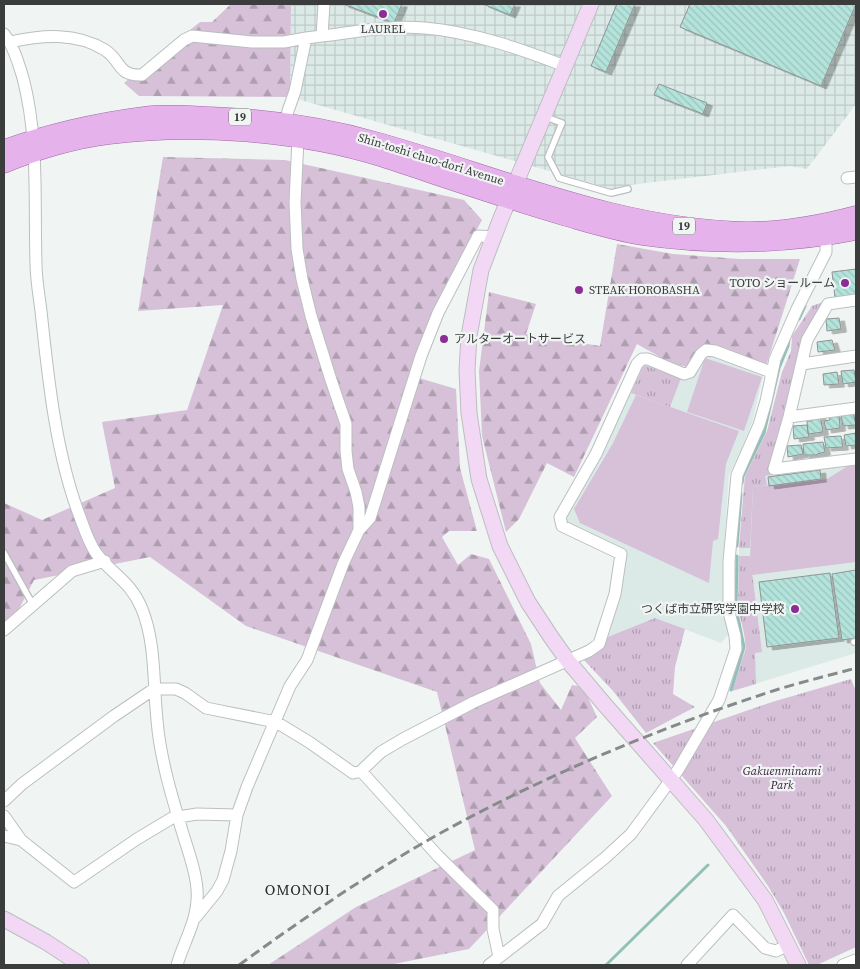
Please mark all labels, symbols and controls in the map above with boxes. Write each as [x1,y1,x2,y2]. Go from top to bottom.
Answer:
marker: LAUREL [377,8,389,20]
place label: LAUREL [361,21,405,37]
road number: 19 [229,108,251,125]
street label: Shin-toshi chuo-dori Avenue [356,129,506,189]
road number: 19 [673,218,695,235]
place label: TOTO ショールーム [729,275,835,291]
marker: TOTO ショールーム [839,277,851,289]
place label: STEAK HOROBASHA [589,282,700,298]
marker: STEAK HOROBASHA [573,284,585,296]
place label: アルターオートサービス [454,331,586,347]
marker: アルターオートサービス [438,333,450,345]
place label: つくば市立研究学園中学校 [641,601,785,617]
marker: つくば市立研究学園中学校 [789,603,801,615]
park label: Gakuenminami Park [743,763,821,793]
district label: OMONOI [265,879,331,900]

